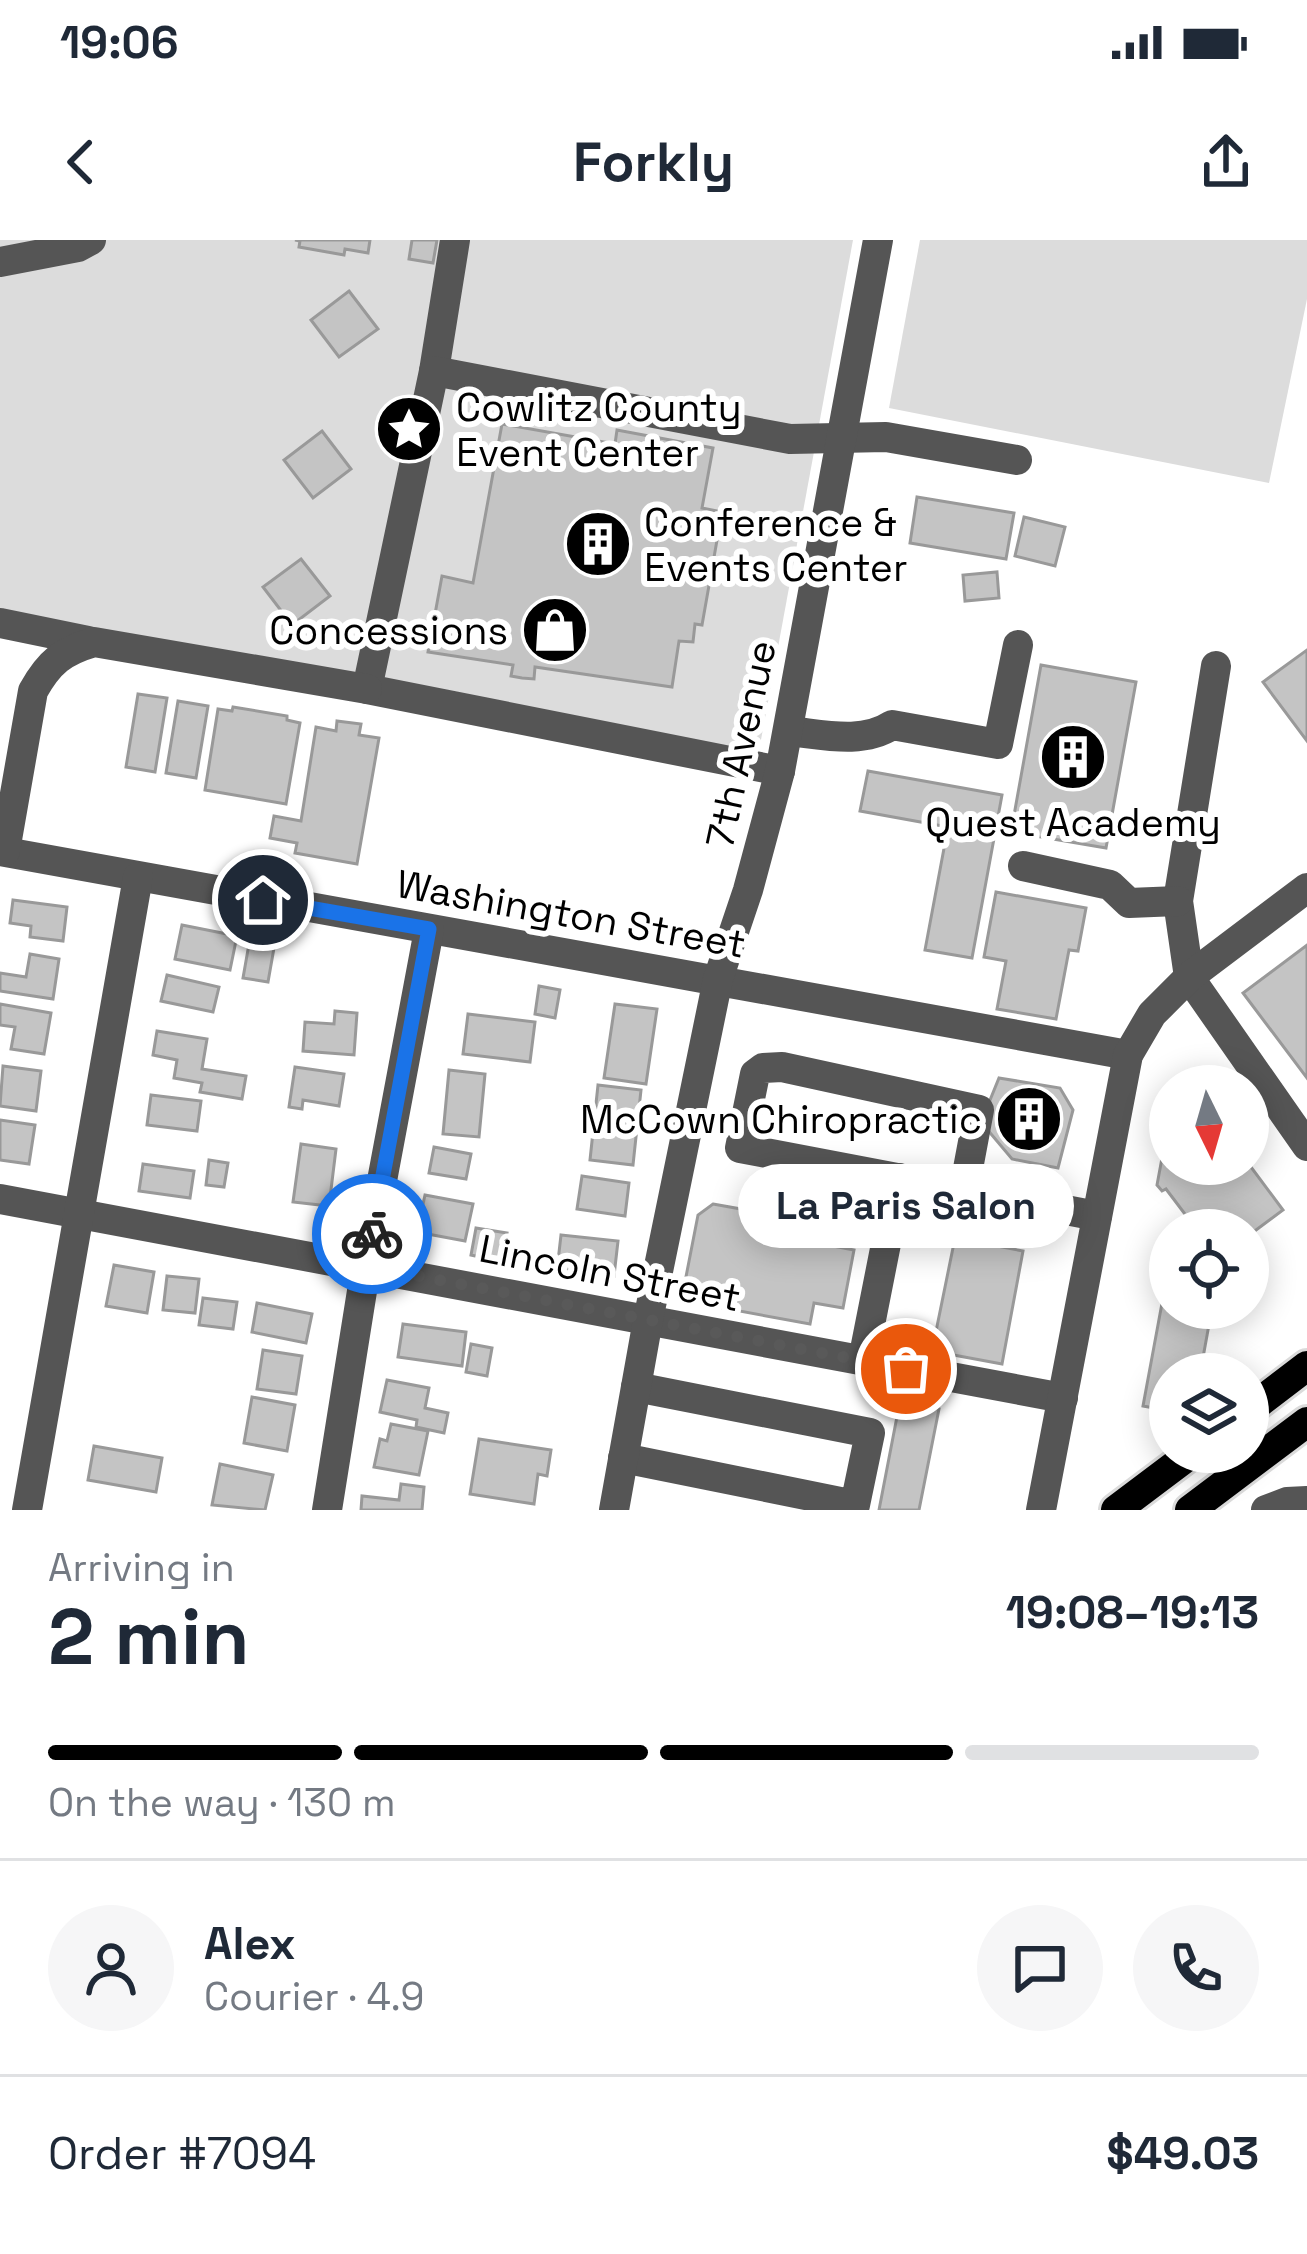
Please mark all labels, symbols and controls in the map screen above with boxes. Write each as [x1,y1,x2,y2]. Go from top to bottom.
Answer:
text: 19:06 [60,14,179,71]
text: Forkly [573,128,734,197]
icon: back [48,129,114,195]
icon: share [1193,129,1259,195]
place label: Cowlitz County Event Center [456,383,742,477]
place icon: Cowlitz County Event Center [374,394,444,464]
place label: Conference & Events Center [644,498,908,592]
building icon: Conference & Events Center [563,509,633,579]
shop icon: Concessions [520,595,590,665]
place label: Concessions [269,606,508,655]
street label: 7th Avenue [695,636,787,852]
building icon: Quest Academy [1038,722,1108,792]
place label: Quest Academy [925,798,1221,847]
pin [212,849,314,951]
street label: Washington Street [393,859,749,969]
icon: home [230,867,296,933]
north arrow [1149,1065,1269,1185]
map controls [1149,1065,1269,1473]
building icon: McCown Chiropractic [994,1084,1064,1154]
place label: McCown Chiropractic [580,1095,982,1144]
callout: La Paris Salon [738,1165,1074,1249]
courier [312,1174,432,1294]
text: La Paris Salon [776,1181,1036,1230]
icon: bike [339,1201,405,1267]
button: locate [1149,1209,1269,1329]
street label: Lincoln Street [475,1224,745,1322]
pin [855,1318,957,1420]
icon: bag [873,1336,939,1402]
button: layers [1149,1353,1269,1473]
text: Arriving in [48,1543,235,1592]
text: 19:08–19:13 [1006,1584,1259,1641]
text: 2 min [48,1587,250,1687]
text: On the way · 130 m [48,1778,395,1827]
button: person [48,1905,174,2031]
button: chat [977,1905,1103,2031]
button: phone [1133,1905,1259,2031]
text: Alex [204,1915,296,1972]
text: Courier · 4.9 [204,1972,424,2021]
text: Order #7094 [48,2125,316,2182]
text: $49.03 [1106,2125,1259,2182]

